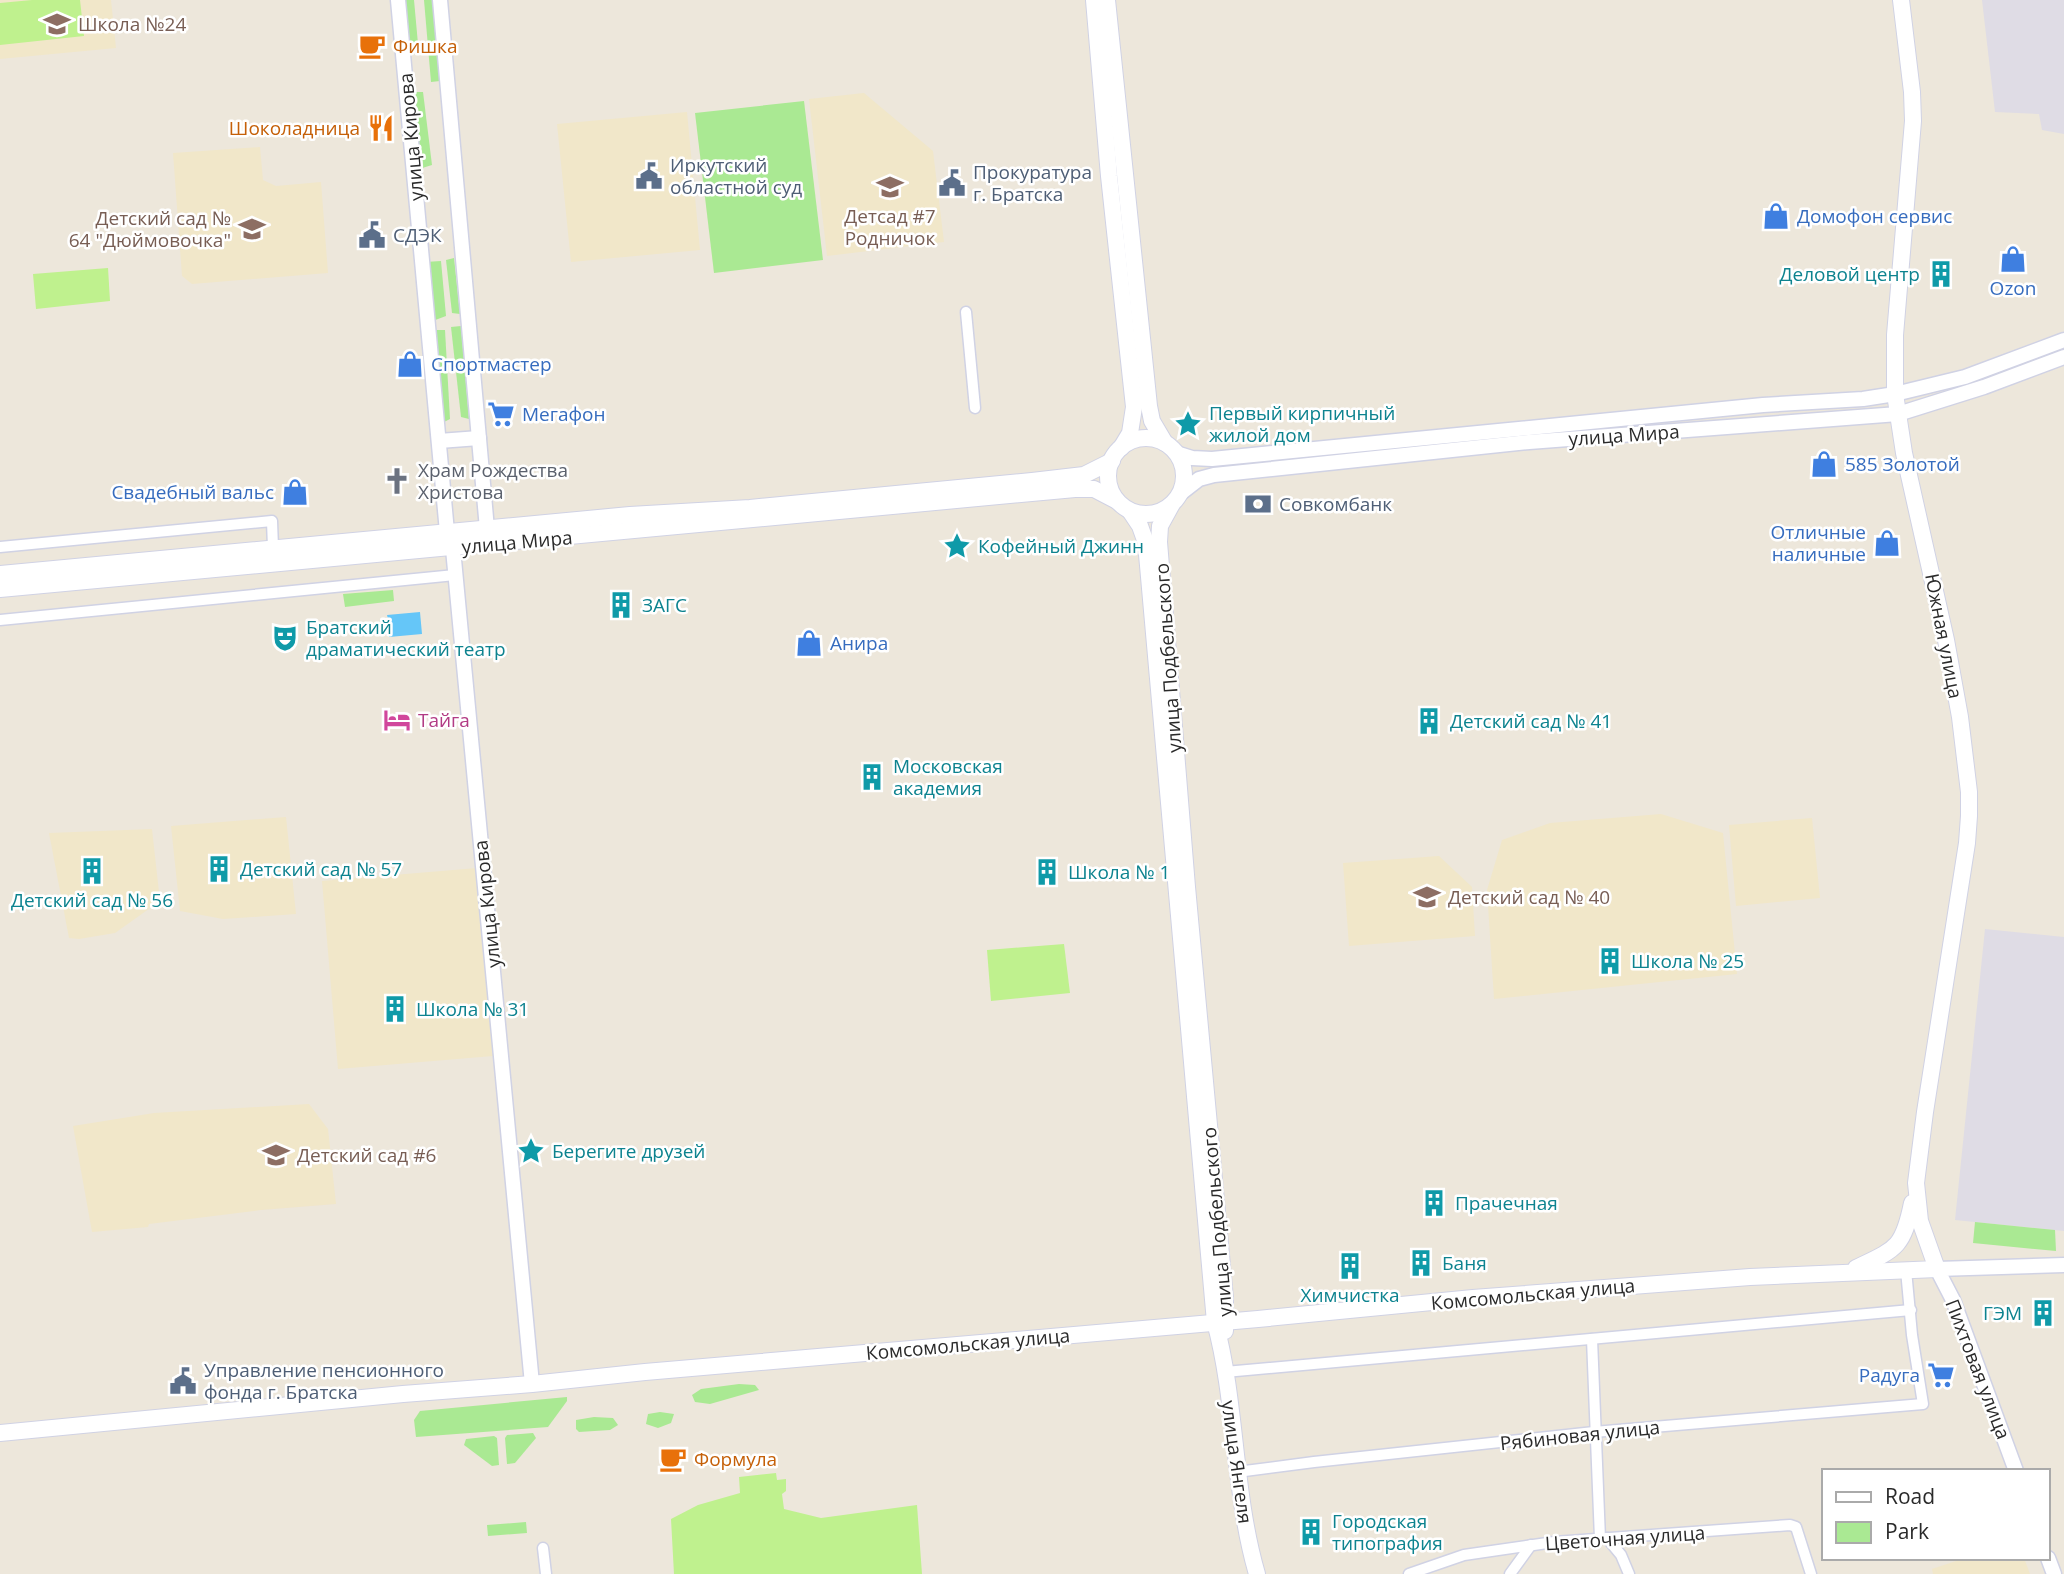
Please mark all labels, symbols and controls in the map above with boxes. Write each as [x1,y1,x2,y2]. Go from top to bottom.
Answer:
school or university icon: Школа №24 [42,9,72,39]
place label: Школа №24 [78,11,186,37]
cafe icon: Фишка [357,31,387,61]
place label: Фишка [393,33,458,59]
street label: улица Кирова [392,72,430,202]
restaurant icon: Шоколадница [366,113,396,143]
place label: Шоколадница [229,115,360,141]
place label: Иркутский областной суд [670,152,802,200]
place label: Прокуратура г. Братска [973,159,1092,207]
public building icon: Иркутский областной суд [634,161,664,191]
public building icon: Прокуратура г. Братска [937,168,967,198]
school or university icon: Детсад #7 Родничок [875,172,905,202]
shop icon: Домофон сервис [1761,201,1791,231]
place label: Детсад #7 Родничок [844,203,936,251]
place label: Домофон сервис [1797,203,1952,229]
place label: Детский сад № 64 "Дюймовочка" [69,205,231,253]
school or university icon: Детский сад № 64 "Дюймовочка" [237,214,267,244]
public building icon: СДЭК [357,220,387,250]
place label: СДЭК [393,222,442,248]
shop icon: Ozon [1998,244,2028,274]
building icon: Деловой центр [1926,259,1956,289]
place label: Деловой центр [1780,261,1920,287]
place label: Ozon [1990,275,2036,301]
shop icon: Спортмастер [395,349,425,379]
place label: Спортмастер [431,351,552,377]
supermarket icon: Мегафон [486,399,516,429]
place label: Первый кирпичный жилой дом [1209,400,1395,448]
place label: Мегафон [522,401,606,427]
place icon: Первый кирпичный жилой дом [1173,409,1203,439]
street label: улица Мира [1568,418,1680,452]
shop icon: 585 Золотой [1809,449,1839,479]
place label: 585 Золотой [1845,451,1960,477]
place label: Храм Рождества Христова [418,457,568,505]
church icon: Храм Рождества Христова [382,466,412,496]
shop icon: Свадебный вальс [280,477,310,507]
place label: Свадебный вальс [111,479,274,505]
bank icon: Совкомбанк [1243,489,1273,519]
place label: Совкомбанк [1279,491,1392,517]
place label: Отличные наличные [1771,519,1866,567]
street label: улица Мира [460,524,574,560]
shop icon: Отличные наличные [1872,528,1902,558]
place icon: Кофейный Джинн [942,531,972,561]
place label: Кофейный Джинн [978,533,1144,559]
street label: улица Подбельского [1148,562,1188,754]
street label: Южная улица [1919,571,1969,701]
building icon: ЗАГС [606,590,636,620]
place label: ЗАГС [642,592,687,618]
place label: Братский драматический театр [306,614,506,662]
theatre icon: Братский драматический театр [270,623,300,653]
shop icon: Анира [794,628,824,658]
place label: Анира [830,630,888,656]
hotel icon: Тайга [382,705,412,735]
building icon: Детский сад № 41 [1414,706,1444,736]
place label: Тайга [418,707,470,733]
place label: Детский сад № 41 [1450,708,1612,734]
place label: Московская академия [893,753,1003,801]
building icon: Московская академия [857,762,887,792]
street label: улица Кирова [467,839,507,969]
building icon: Детский сад № 57 [204,854,234,884]
building icon: Детский сад № 56 [77,856,107,886]
place label: Детский сад № 57 [240,856,402,882]
building icon: Школа № 1 [1032,857,1062,887]
place label: Школа № 1 [1068,859,1170,885]
school or university icon: Детский сад № 40 [1412,882,1442,912]
place label: Детский сад № 40 [1448,884,1610,910]
place label: Детский сад № 56 [11,887,173,913]
building icon: Школа № 25 [1595,946,1625,976]
place label: Школа № 25 [1631,948,1744,974]
building icon: Школа № 31 [380,994,410,1024]
place label: Школа № 31 [416,996,529,1022]
street label: улица Подбельского [1196,1126,1238,1318]
place icon: Берегите друзей [516,1136,546,1166]
place label: Берегите друзей [552,1138,705,1164]
school or university icon: Детский сад #6 [261,1140,291,1170]
place label: Детский сад #6 [297,1142,436,1168]
building icon: Прачечная [1419,1188,1449,1218]
place label: Прачечная [1455,1190,1558,1216]
building icon: Баня [1406,1248,1436,1278]
place label: Баня [1442,1250,1487,1276]
building icon: Химчистка [1335,1251,1365,1281]
street label: Комсомольская улица [1430,1272,1636,1316]
place label: Химчистка [1300,1282,1400,1308]
street label: Пихтовая улица [1939,1295,2017,1443]
building icon: ГЭМ [2028,1298,2058,1328]
place label: ГЭМ [1983,1300,2022,1326]
street label: Комсомольская улица [865,1322,1071,1366]
place label: Управление пенсионного фонда г. Братска [204,1357,444,1405]
supermarket icon: Радуга [1926,1360,1956,1390]
place label: Радуга [1859,1362,1920,1388]
public building icon: Управление пенсионного фонда г. Братска [168,1366,198,1396]
street label: улица Янгеля [1215,1399,1259,1525]
street label: Рябиновая улица [1499,1414,1661,1456]
cafe icon: Формула [658,1444,688,1474]
place label: Формула [694,1446,777,1472]
legend [1822,1469,2050,1560]
text: Road [1885,1482,1935,1510]
place label: Городская типография [1332,1508,1443,1556]
building icon: Городская типография [1296,1517,1326,1547]
text: Park [1885,1517,1929,1545]
street label: Цветочная улица [1544,1519,1706,1557]

